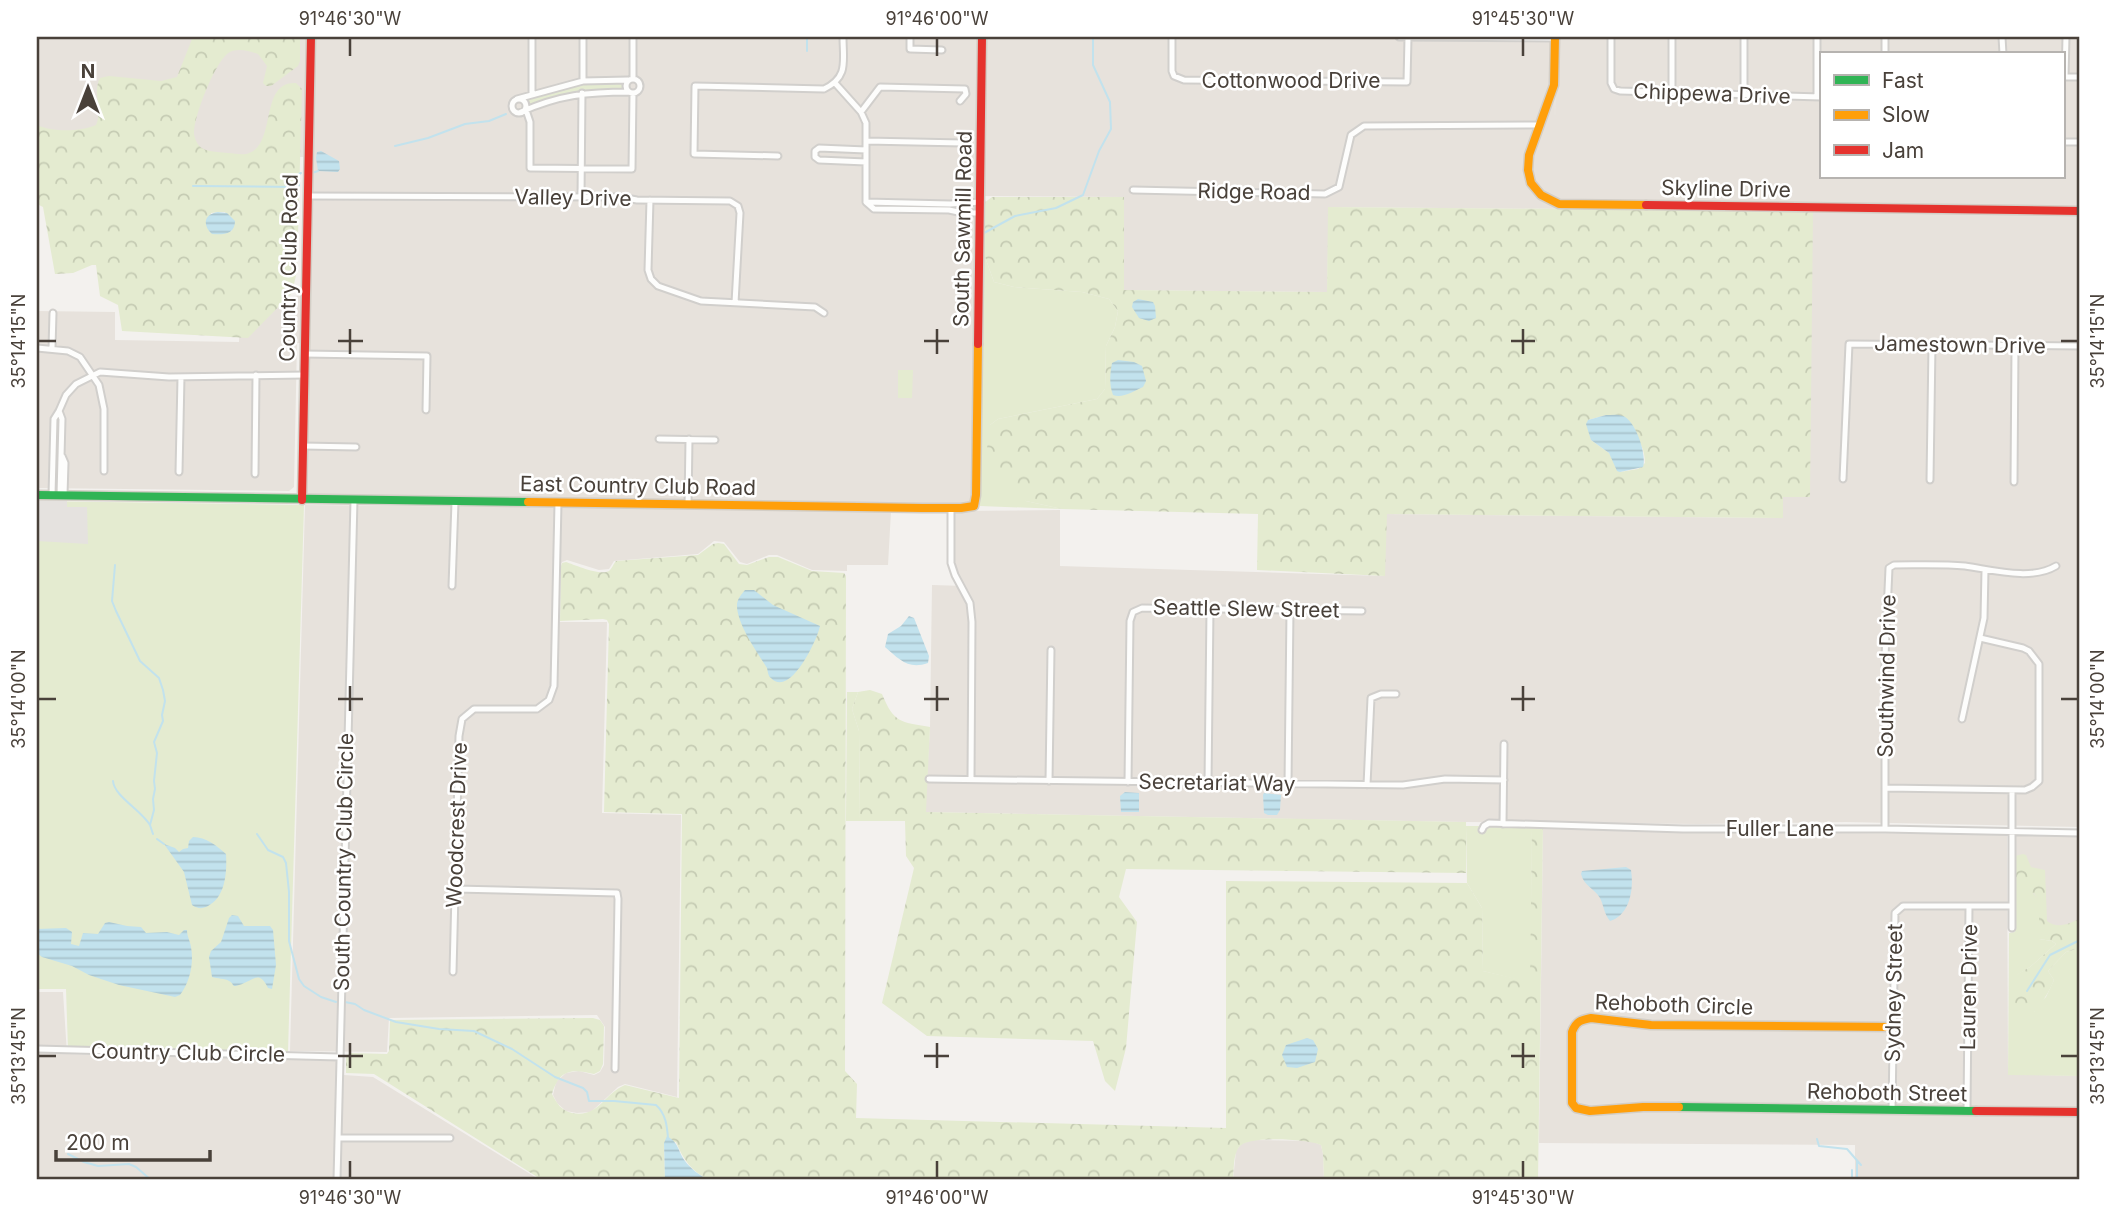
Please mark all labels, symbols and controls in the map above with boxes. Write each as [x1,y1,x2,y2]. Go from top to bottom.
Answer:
text: 91°46'30"W [299,8,402,29]
text: 91°46'00"W [886,8,989,29]
text: 91°45'30"W [1472,8,1574,29]
north arrow [52,52,122,122]
legend [1820,52,2064,178]
text: N [81,60,95,83]
street label: Cottonwood Drive [1202,68,1380,93]
text: Fast [1882,68,1924,93]
street label: Chippewa Drive [1633,78,1791,109]
text: Slow [1882,102,1930,127]
street label: South Sawmill Road [948,131,977,327]
text: Jam [1882,138,1924,163]
street label: Country Club Road [274,174,303,362]
street label: Skyline Drive [1661,175,1791,202]
street label: Ridge Road [1197,178,1311,205]
street label: Valley Drive [514,184,632,211]
text: 35°14'15"N [8,294,29,388]
text: 35°14'15"N [2087,294,2108,388]
street label: Jamestown Drive [1874,331,2046,358]
street label: East Country Club Road [520,471,756,500]
street label: Seattle Slew Street [1152,594,1340,623]
street label: Southwind Drive [1873,594,1900,758]
text: 35°14'00"N [8,649,29,749]
text: 35°14'00"N [2087,649,2108,749]
street label: South Country Club Circle [329,733,358,991]
street label: Woodcrest Drive [441,742,472,908]
street label: Secretariat Way [1138,769,1296,796]
street label: Fuller Lane [1726,816,1834,841]
street label: Sydney Street [1880,923,1907,1063]
street label: Lauren Drive [1955,924,1982,1050]
street label: Rehoboth Circle [1594,989,1754,1020]
text: 35°13'45"N [8,1007,29,1105]
text: 35°13'45"N [2087,1007,2108,1105]
street label: Country Club Circle [91,1038,285,1067]
street label: Rehoboth Street [1807,1079,1968,1106]
scale bar [56,1119,210,1163]
text: 200 m [66,1130,130,1155]
text: 91°46'30"W [299,1187,402,1208]
text: 91°46'00"W [886,1187,989,1208]
text: 91°45'30"W [1472,1187,1574,1208]

